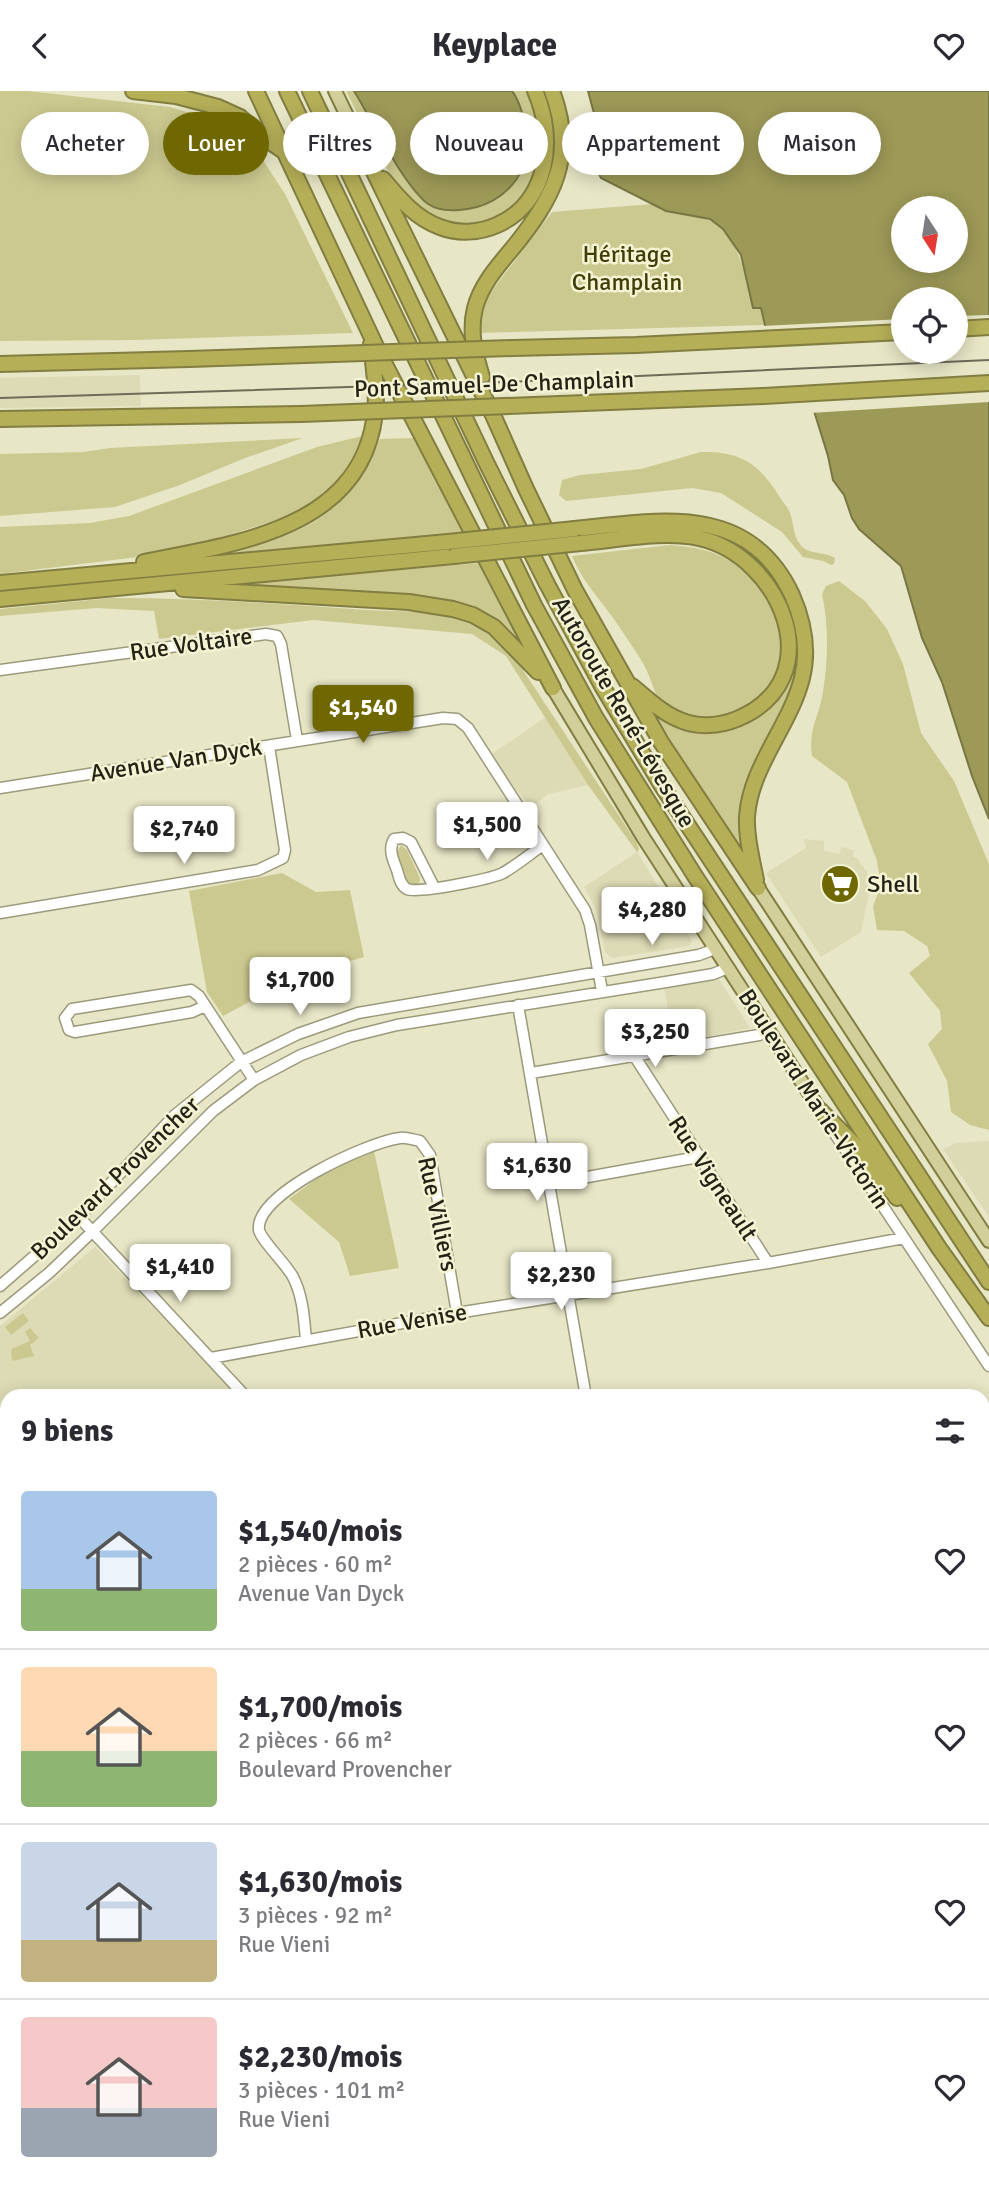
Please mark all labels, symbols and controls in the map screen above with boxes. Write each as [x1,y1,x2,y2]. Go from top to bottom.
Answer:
text: Keyplace [432,26,557,65]
icon: back [21,27,59,65]
icon: heart [930,27,968,65]
chip: Acheter [21,112,149,175]
chip: Louer [163,112,269,175]
chip: Filtres [283,112,396,175]
chip: Nouveau [410,112,548,175]
chip: Appartement [562,112,744,175]
chip: Maison [758,112,881,175]
north arrow [891,196,968,273]
map controls [891,196,968,364]
park label: Héritage Champlain [572,239,682,297]
button: locate [891,287,968,364]
street label: Pont Samuel-De Champlain [353,364,635,404]
street label: Autoroute René-Lévesque [546,591,702,833]
street label: Rue Voltaire [128,621,254,667]
pin: $1,540 [306,685,420,745]
text: $1,540 [329,693,397,722]
street label: Avenue Van Dyck [88,732,264,788]
pin: $1,500 [430,803,544,862]
pin: $2,740 [127,807,241,866]
text: $1,500 [453,810,521,839]
text: $2,740 [150,814,218,843]
supermarket icon: Shell [819,863,861,905]
place label: Shell [867,869,919,899]
pin: $4,280 [595,887,709,947]
text: $4,280 [618,895,686,924]
pin: $1,700 [243,957,357,1017]
text: $1,700 [266,965,334,994]
street label: Boulevard Marie-Victorin [732,983,896,1215]
pin: $3,250 [598,1009,712,1069]
text: $3,250 [621,1017,689,1046]
street label: Boulevard Provencher [24,1090,206,1266]
street label: Rue Vigneault [662,1110,764,1246]
pin: $1,630 [480,1143,594,1203]
text: $1,630 [503,1151,571,1180]
street label: Rue Villiers [411,1154,465,1274]
pin: $1,410 [123,1245,237,1304]
text: $1,410 [146,1252,214,1281]
pin: $2,230 [504,1253,618,1312]
text: $2,230 [527,1260,595,1289]
street label: Rue Venise [355,1297,469,1345]
icon: filters [931,1412,969,1450]
text: 9 biens [21,1413,113,1450]
text: $1,540/mois [238,1513,402,1550]
icon: home [77,1519,161,1603]
icon: heart [931,1542,969,1580]
text: 2 pièces · 60 m² [238,1550,393,1579]
text: Avenue Van Dyck [238,1579,404,1608]
text: $1,700/mois [238,1689,402,1726]
icon: home [77,1695,161,1779]
icon: heart [931,1718,969,1756]
text: 2 pièces · 66 m² [238,1726,393,1755]
text: Boulevard Provencher [238,1755,452,1784]
text: $1,630/mois [238,1864,402,1901]
icon: home [77,1870,161,1954]
icon: heart [931,1893,969,1931]
text: 3 pièces · 92 m² [238,1901,393,1930]
text: Rue Vieni [238,1930,330,1959]
text: $2,230/mois [238,2039,402,2076]
icon: home [77,2045,161,2129]
icon: heart [931,2068,969,2106]
text: 3 pièces · 101 m² [238,2076,405,2105]
text: Rue Vieni [238,2105,330,2134]

